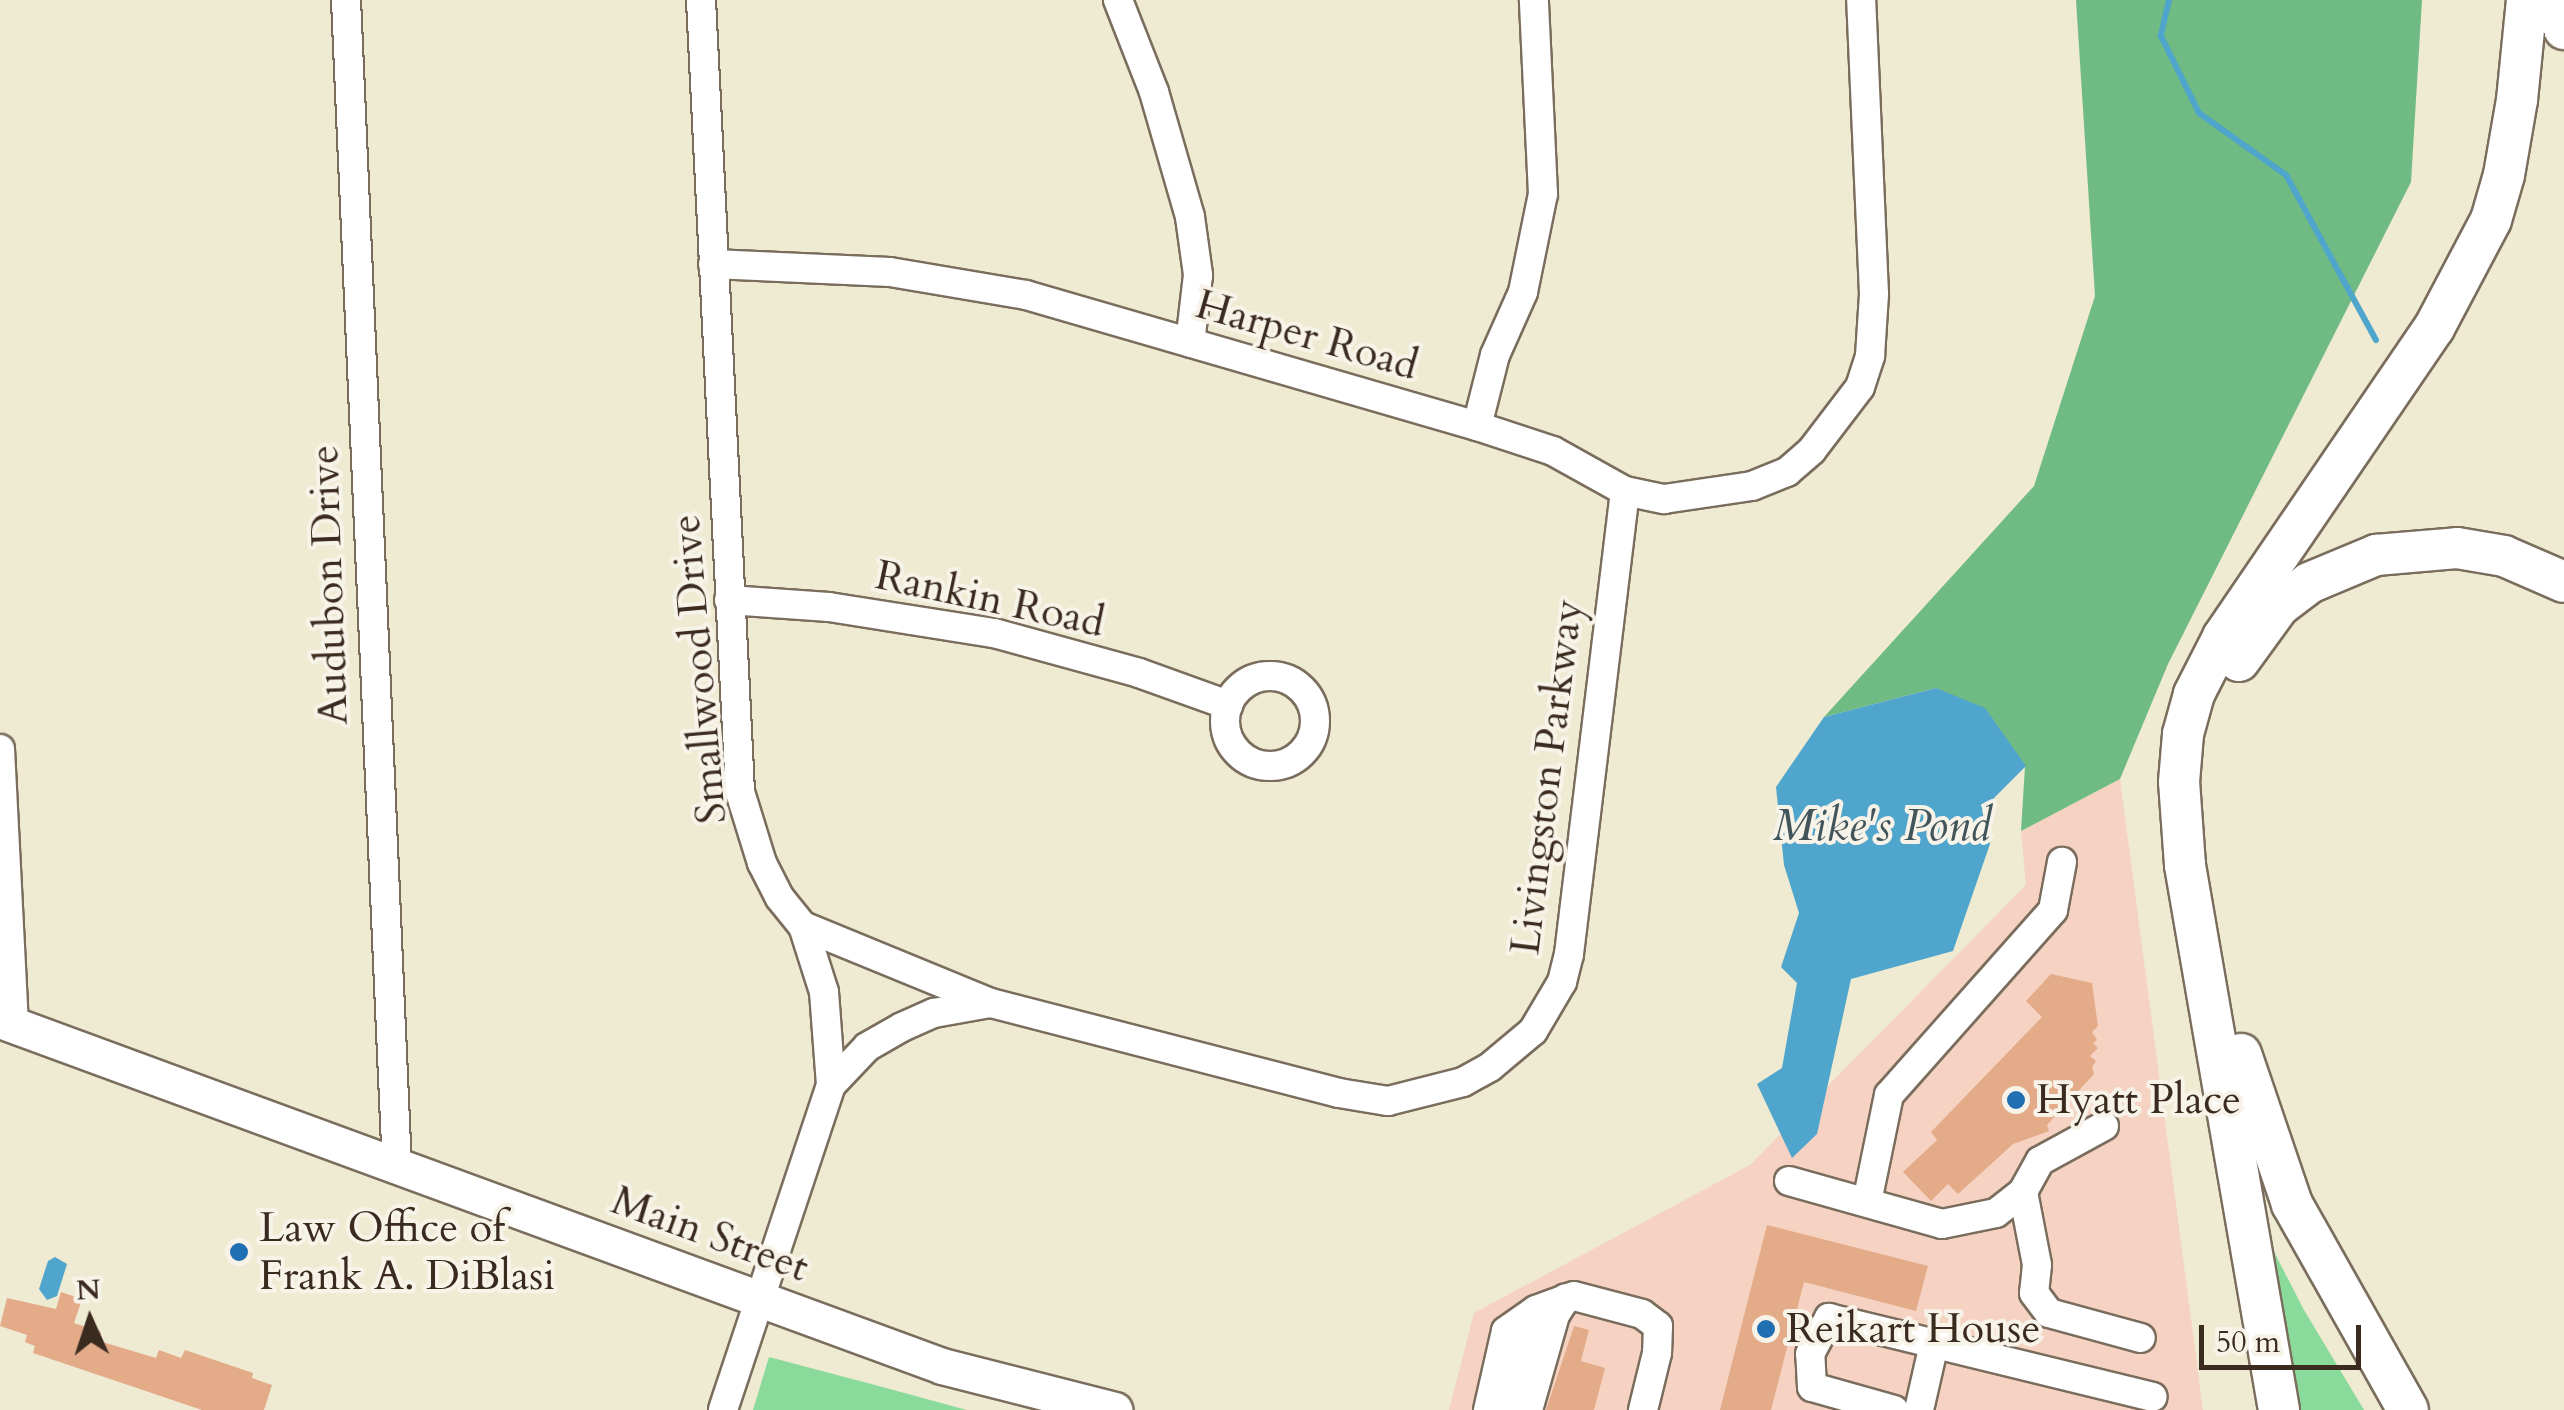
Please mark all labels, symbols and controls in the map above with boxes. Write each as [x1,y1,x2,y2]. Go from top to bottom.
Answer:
street label: Harper Road [1190,279,1424,391]
street label: Audubon Drive [299,444,359,726]
street label: Smallwood Drive [660,512,738,826]
street label: Rankin Road [871,550,1109,648]
street label: Livingston Parkway [1500,596,1594,958]
water label: Mike's Pond [1773,799,1991,853]
place label: Hyatt Place [2036,1075,2241,1125]
marker: Hyatt Place [2005,1089,2027,1111]
street label: Main Street [605,1175,815,1293]
place label: Law Office of Frank A. DiBlasi [259,1203,555,1302]
marker: Law Office of Frank A. DiBlasi [228,1241,250,1263]
north arrow [40,1270,140,1370]
text: N [75,1270,102,1310]
place label: Reikart House [1786,1304,2040,1354]
scale bar [2204,1305,2366,1367]
marker: Reikart House [1755,1318,1777,1340]
text: 50 m [2216,1322,2280,1363]

